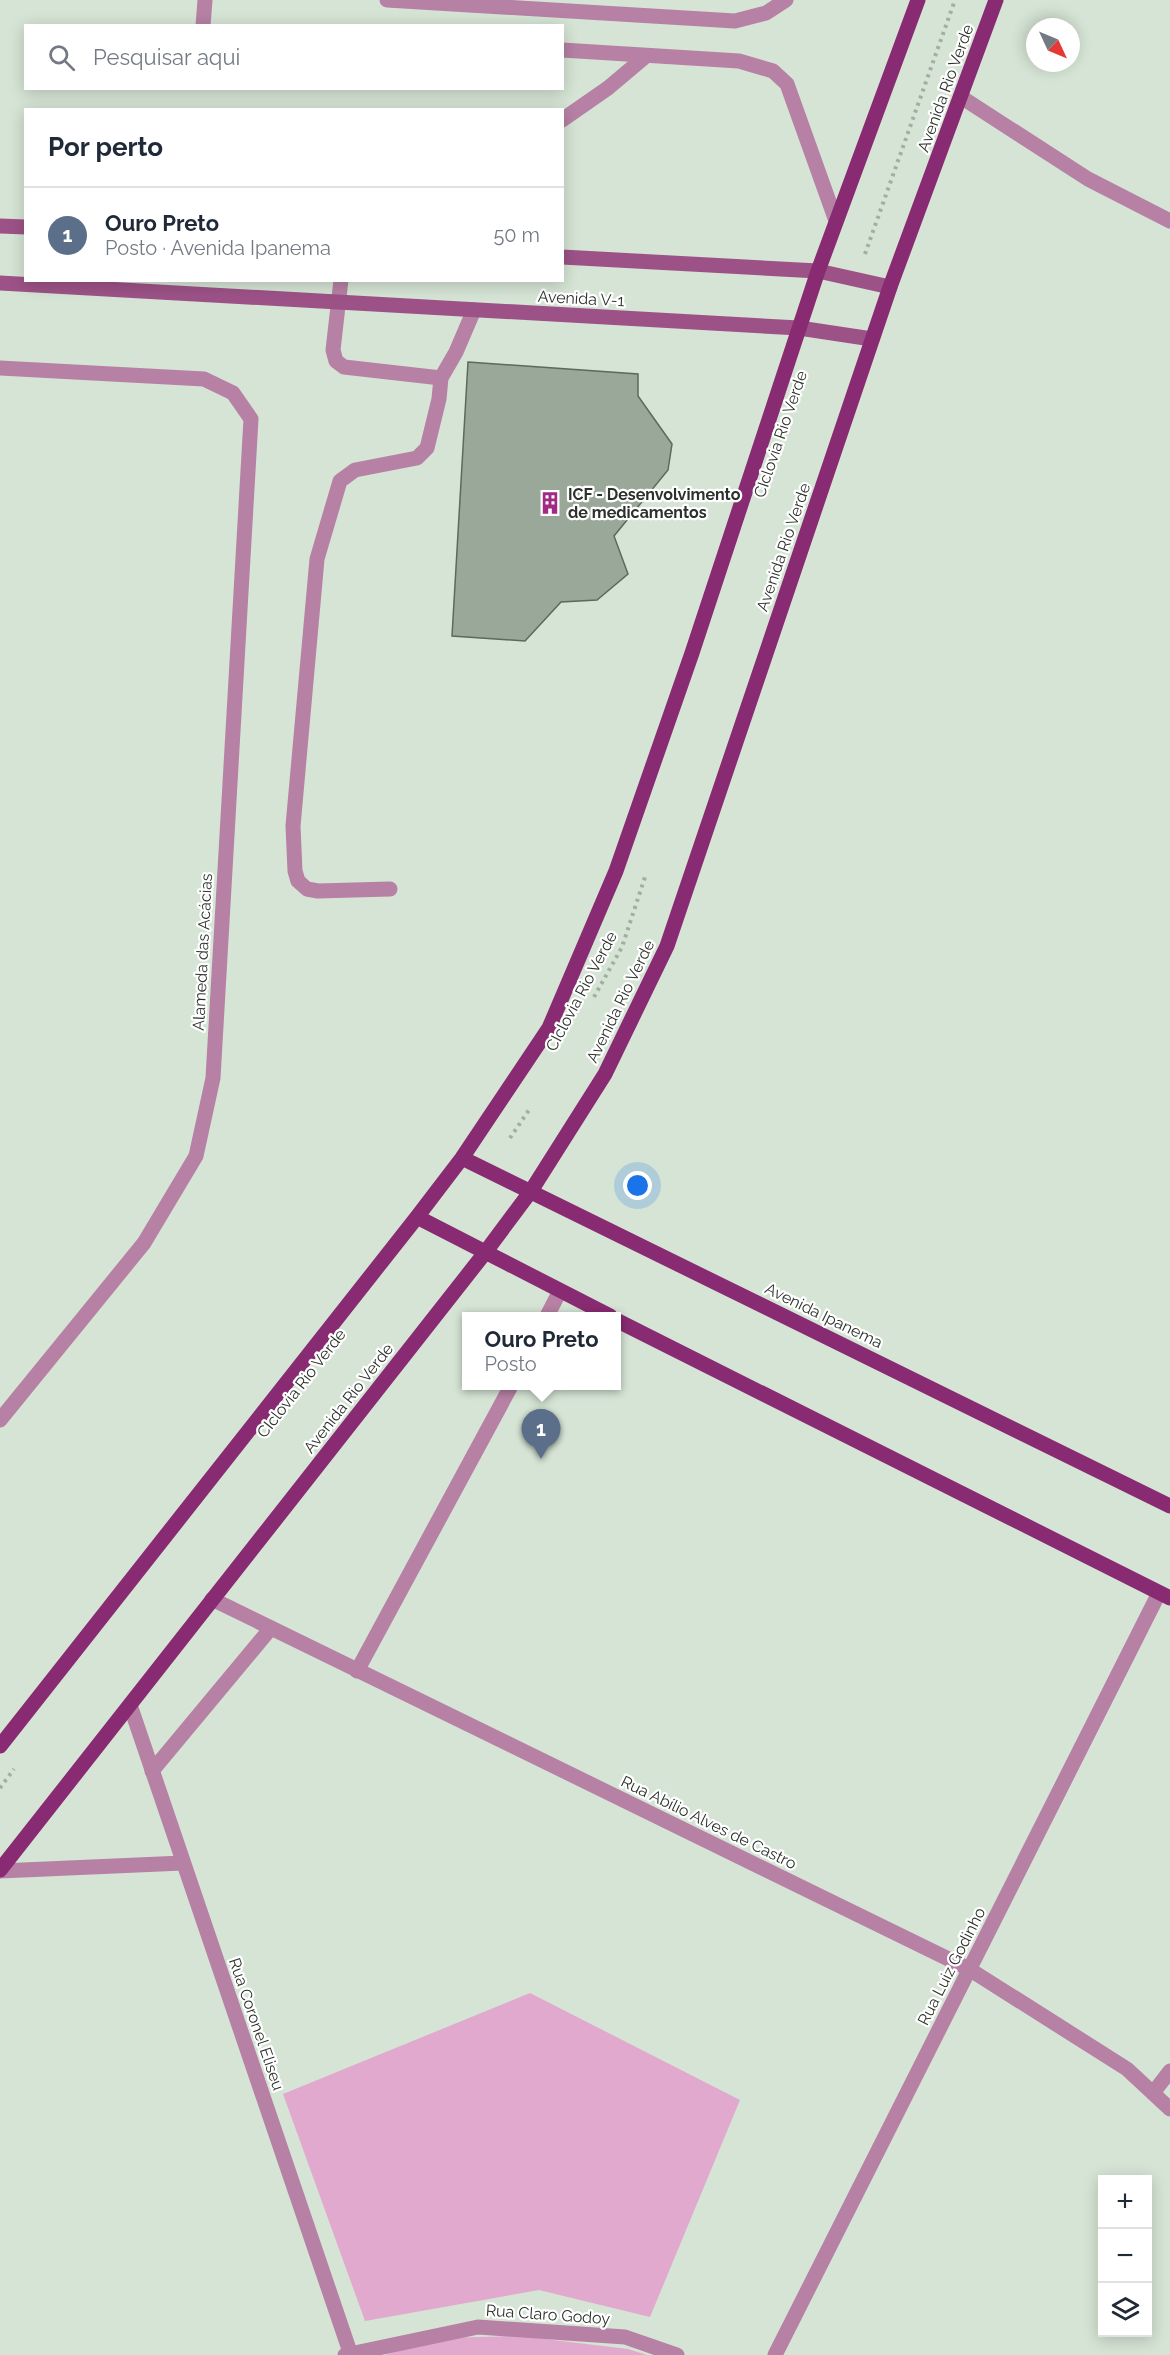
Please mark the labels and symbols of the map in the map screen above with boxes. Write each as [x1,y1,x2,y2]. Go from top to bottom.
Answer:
north arrow [1026,18,1080,72]
street label: Avenida Rio Verde [914,22,977,155]
street label: Avenida V-1 [537,287,625,310]
street label: CIclovia Rio Verde [750,368,811,500]
street label: Avenida Rio Verde [753,481,814,614]
place label: ICF - Desenvolvimento de medicamentos [568,485,741,522]
building icon: ICF - Desenvolvimento de medicamentos [537,490,563,516]
street label: Alameda das Acácias [189,873,216,1031]
street label: CIclovia Rio Verde [542,928,621,1054]
street label: Avenida Rio Verde [582,937,658,1066]
your location [623,1171,652,1200]
street label: Avenida Ipanema [762,1279,886,1352]
street label: CIclovia Rio Verde [253,1325,350,1441]
street label: Avenida Rio Verde [300,1340,397,1457]
pin: 1 [522,1410,560,1459]
street label: Rua Abílio Alves de Castro [618,1772,800,1873]
street label: Rua Luiz Godinho [914,1904,989,2028]
street label: Rua Coronel Eliseu [225,1955,288,2093]
street label: Rua Claro Godoy [485,2301,611,2328]

